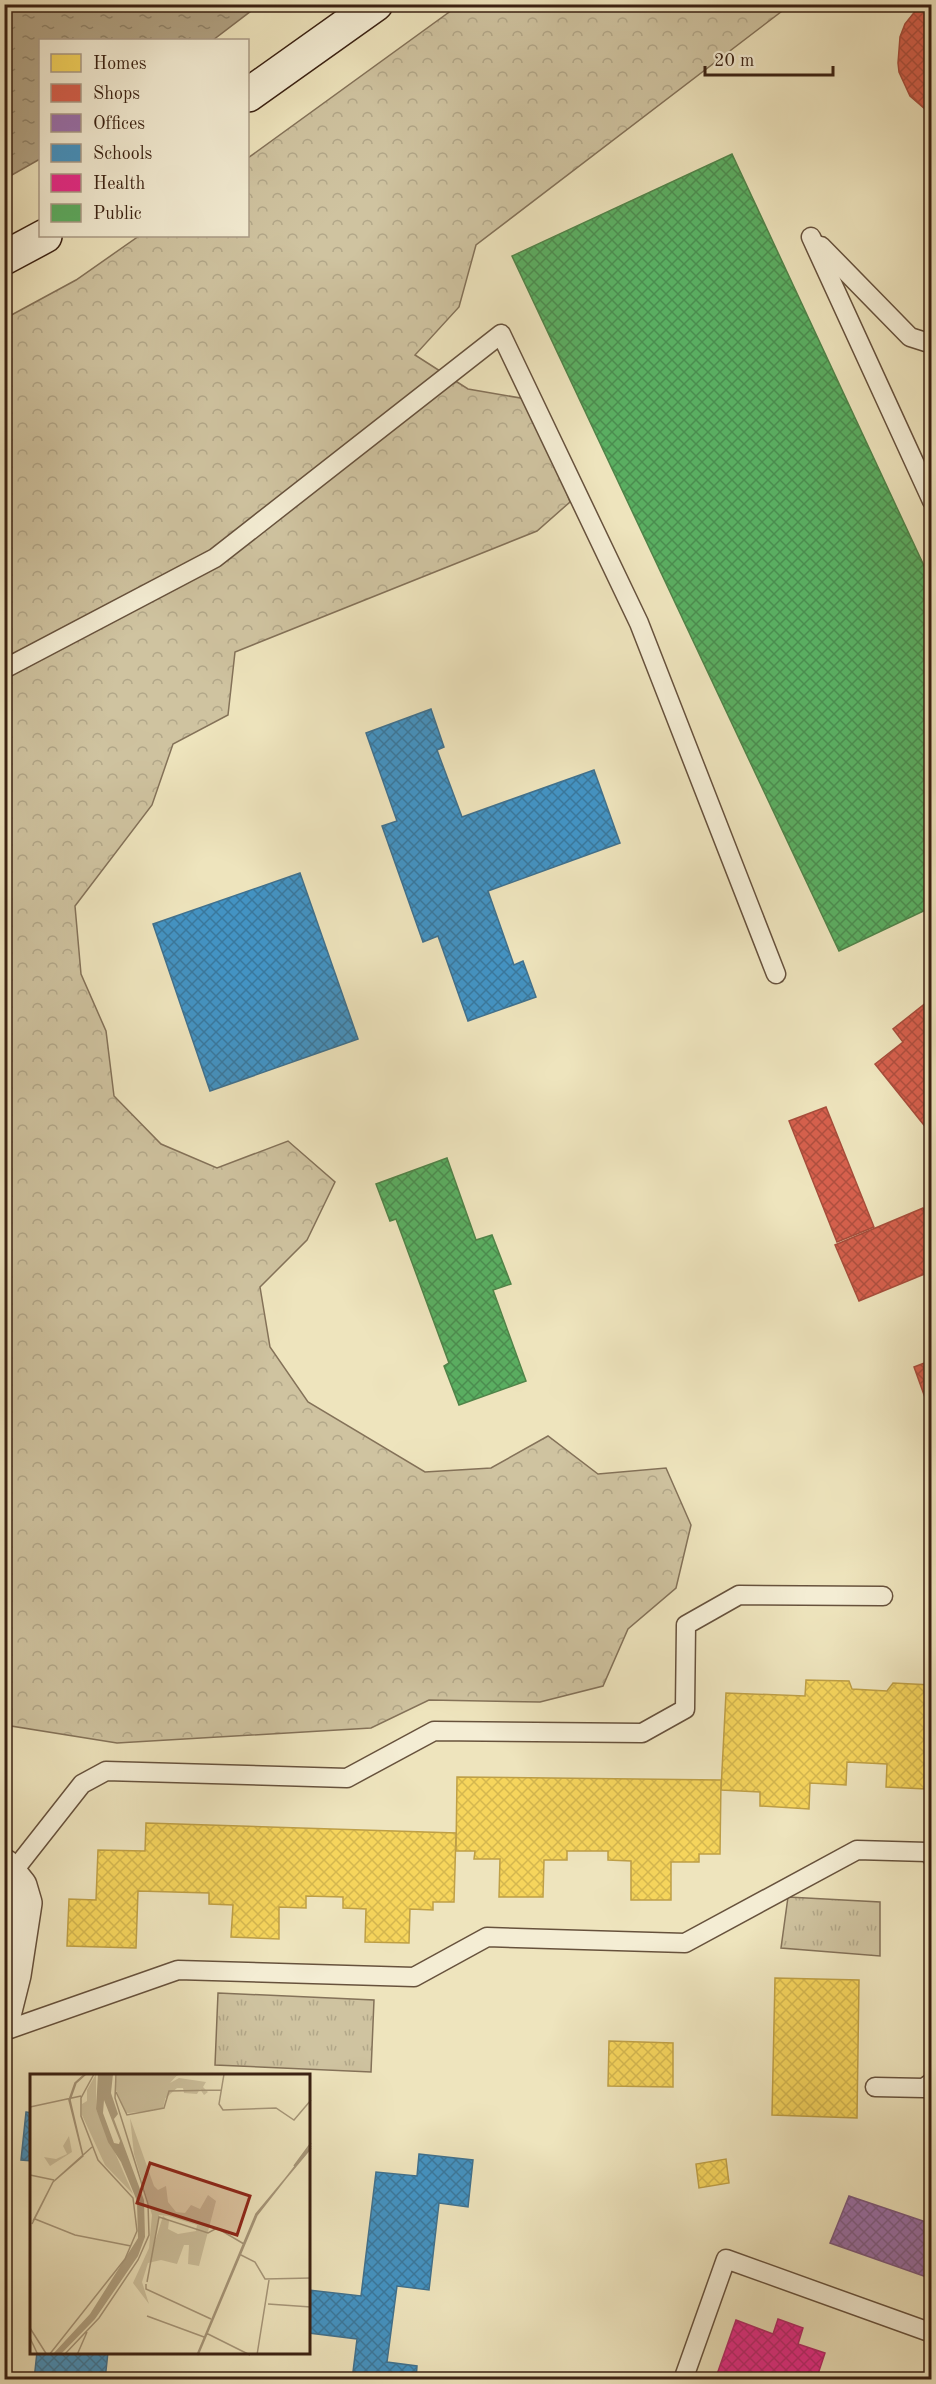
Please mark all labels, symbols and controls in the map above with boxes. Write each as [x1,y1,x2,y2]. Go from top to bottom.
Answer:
legend [39,39,249,237]
scale bar [705,39,832,77]
text: 20 m [714,52,754,70]
text: Homes [93,55,147,73]
text: Shops [93,85,140,103]
text: Offices [93,115,145,133]
text: Schools [93,145,153,163]
text: Health [93,175,146,193]
text: Public [93,205,142,223]
inset map [30,2074,310,2354]

